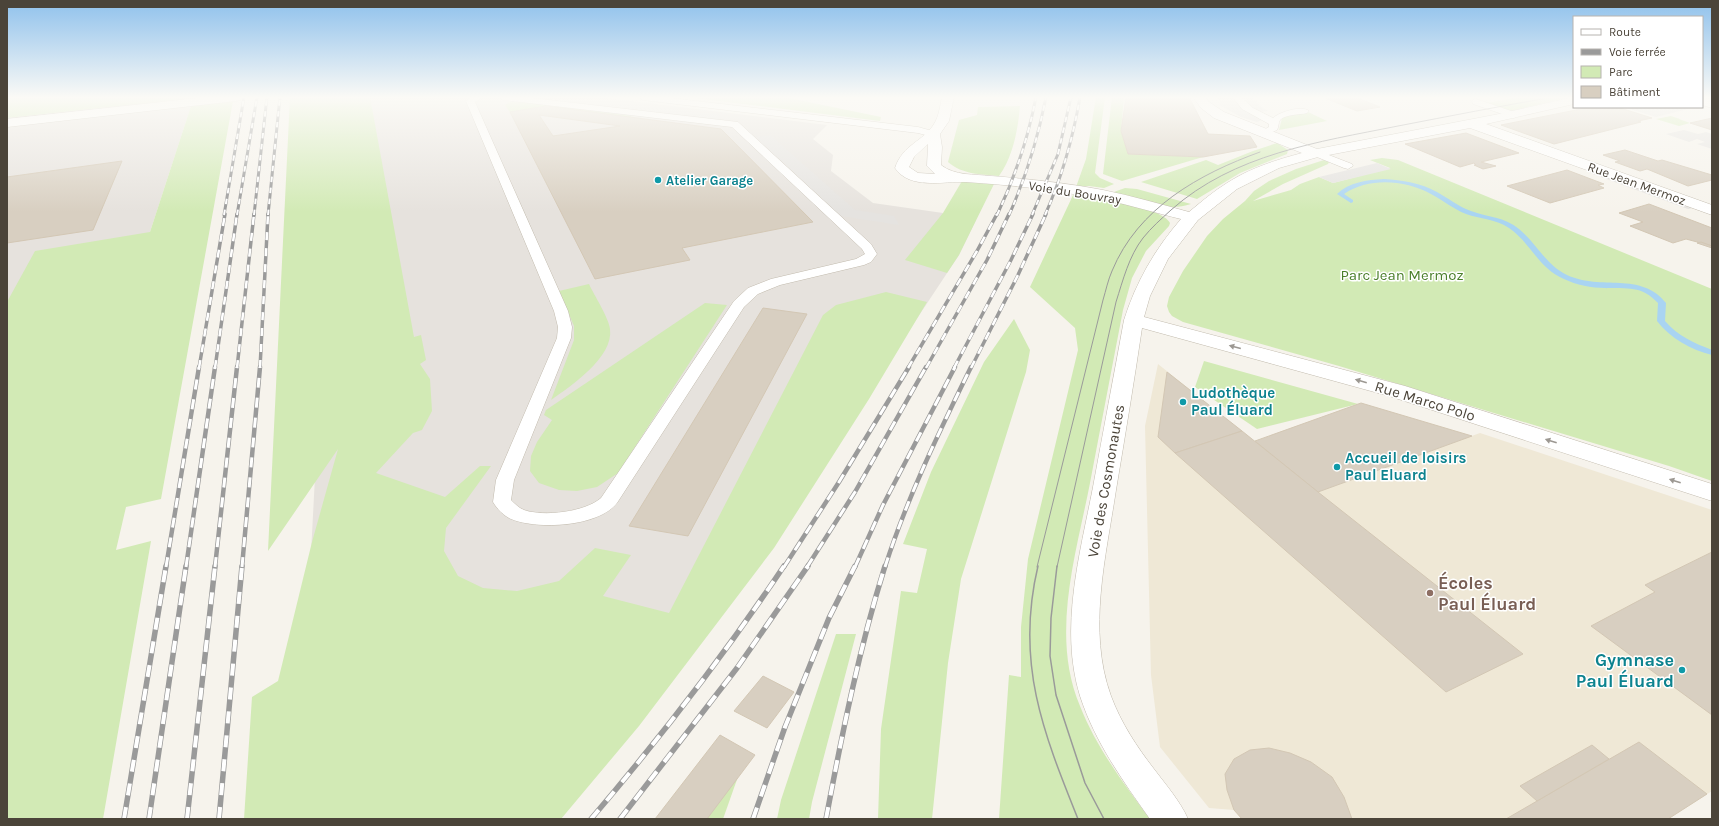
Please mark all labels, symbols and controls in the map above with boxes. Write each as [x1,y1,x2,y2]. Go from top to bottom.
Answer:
legend [1573,16,1703,108]
text: Route [1609,25,1641,39]
text: Voie ferrée [1609,45,1666,59]
text: Parc [1609,65,1633,79]
text: Bâtiment [1609,85,1661,99]
street label: Rue Jean Mermoz [1586,159,1688,208]
place label: Atelier Garage [666,173,753,188]
marker: Atelier Garage [653,175,663,185]
street label: Voie du Bouvray [1027,178,1122,207]
park label: Parc Jean Mermoz [1340,266,1464,284]
one-way arrow [1229,344,1241,350]
street label: Rue Marco Polo [1372,377,1478,425]
one-way arrow [1354,378,1366,384]
place label: Ludothèque Paul Éluard [1191,384,1275,419]
marker: Ludothèque Paul Éluard [1178,397,1188,407]
street label: Voie des Cosmonautes [1084,403,1128,559]
one-way arrow [1545,438,1557,444]
place label: Accueil de loisirs Paul Eluard [1345,449,1467,484]
marker: Accueil de loisirs Paul Eluard [1332,462,1342,472]
one-way arrow [1669,478,1681,484]
place label: Écoles Paul Éluard [1438,571,1536,615]
marker: Écoles Paul Éluard [1425,588,1435,598]
place label: Gymnase Paul Éluard [1576,649,1674,692]
marker: Gymnase Paul Éluard [1677,665,1687,675]

